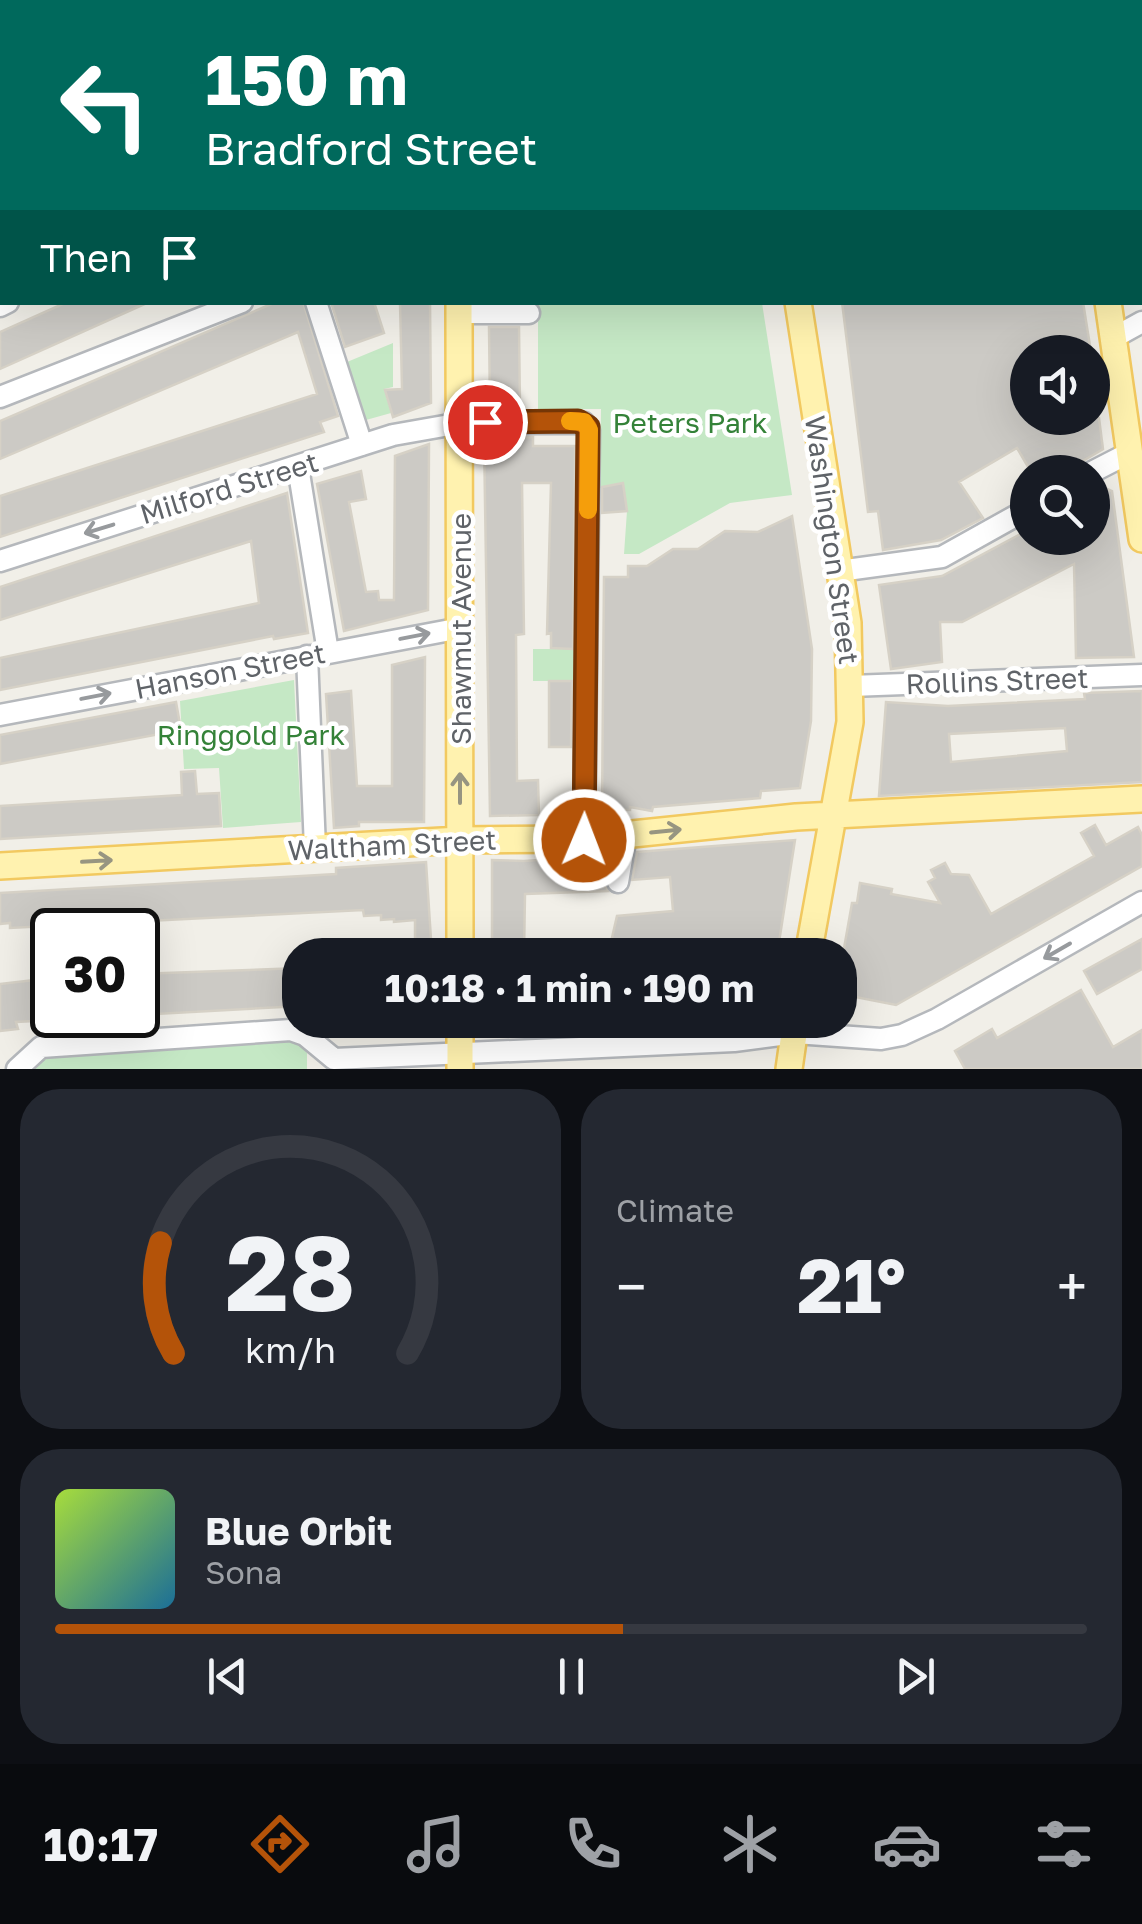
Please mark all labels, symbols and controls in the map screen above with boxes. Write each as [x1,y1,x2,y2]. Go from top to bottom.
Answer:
text: 150 m [205,36,408,120]
icon: left [40,40,170,170]
text: Bradford Street [205,121,538,175]
icon: arrive [152,230,207,285]
text: Then [40,235,132,280]
map controls [1010,335,1110,555]
button: sound [1010,335,1110,435]
pin [443,380,528,465]
icon: arrive [458,395,513,450]
park label: Peters Park [612,406,768,439]
street label: Washington Street [799,414,866,666]
street label: Milford Street [136,445,322,530]
button: search [1010,455,1110,555]
street label: Shawmut Avenue [444,513,477,745]
one-way arrow [84,521,115,539]
one-way arrow [398,626,431,645]
street label: Hanson Street [132,636,328,705]
street label: Rollins Street [905,661,1089,700]
one-way arrow [79,686,111,705]
park label: Ringgold Park [157,718,345,751]
one-way arrow [450,772,470,804]
position arrow [532,788,636,892]
one-way arrow [650,821,682,840]
street label: Waltham Street [287,823,497,866]
one-way arrow [81,851,113,870]
speed limit sign: 30 [30,908,160,1038]
one-way arrow [1043,941,1073,961]
text: 10:18 · 1 min · 190 m [385,965,754,1010]
text: Climate [616,1191,734,1229]
text: 28 [225,1209,356,1334]
text: 21° [797,1239,906,1330]
text: − [616,1253,646,1319]
text: + [1057,1253,1087,1319]
text: km/h [245,1328,336,1371]
text: Blue Orbit [205,1508,392,1553]
text: Sona [205,1553,282,1591]
icon: previous [200,1649,255,1704]
icon: pause [544,1649,599,1704]
icon: next [888,1649,943,1704]
icon: directions [245,1809,315,1879]
icon: music [401,1809,471,1879]
icon: phone [558,1809,628,1879]
icon: climate [715,1809,785,1879]
icon: car [872,1809,942,1879]
icon: filters [1029,1809,1099,1879]
text: 10:17 [43,1817,158,1871]

